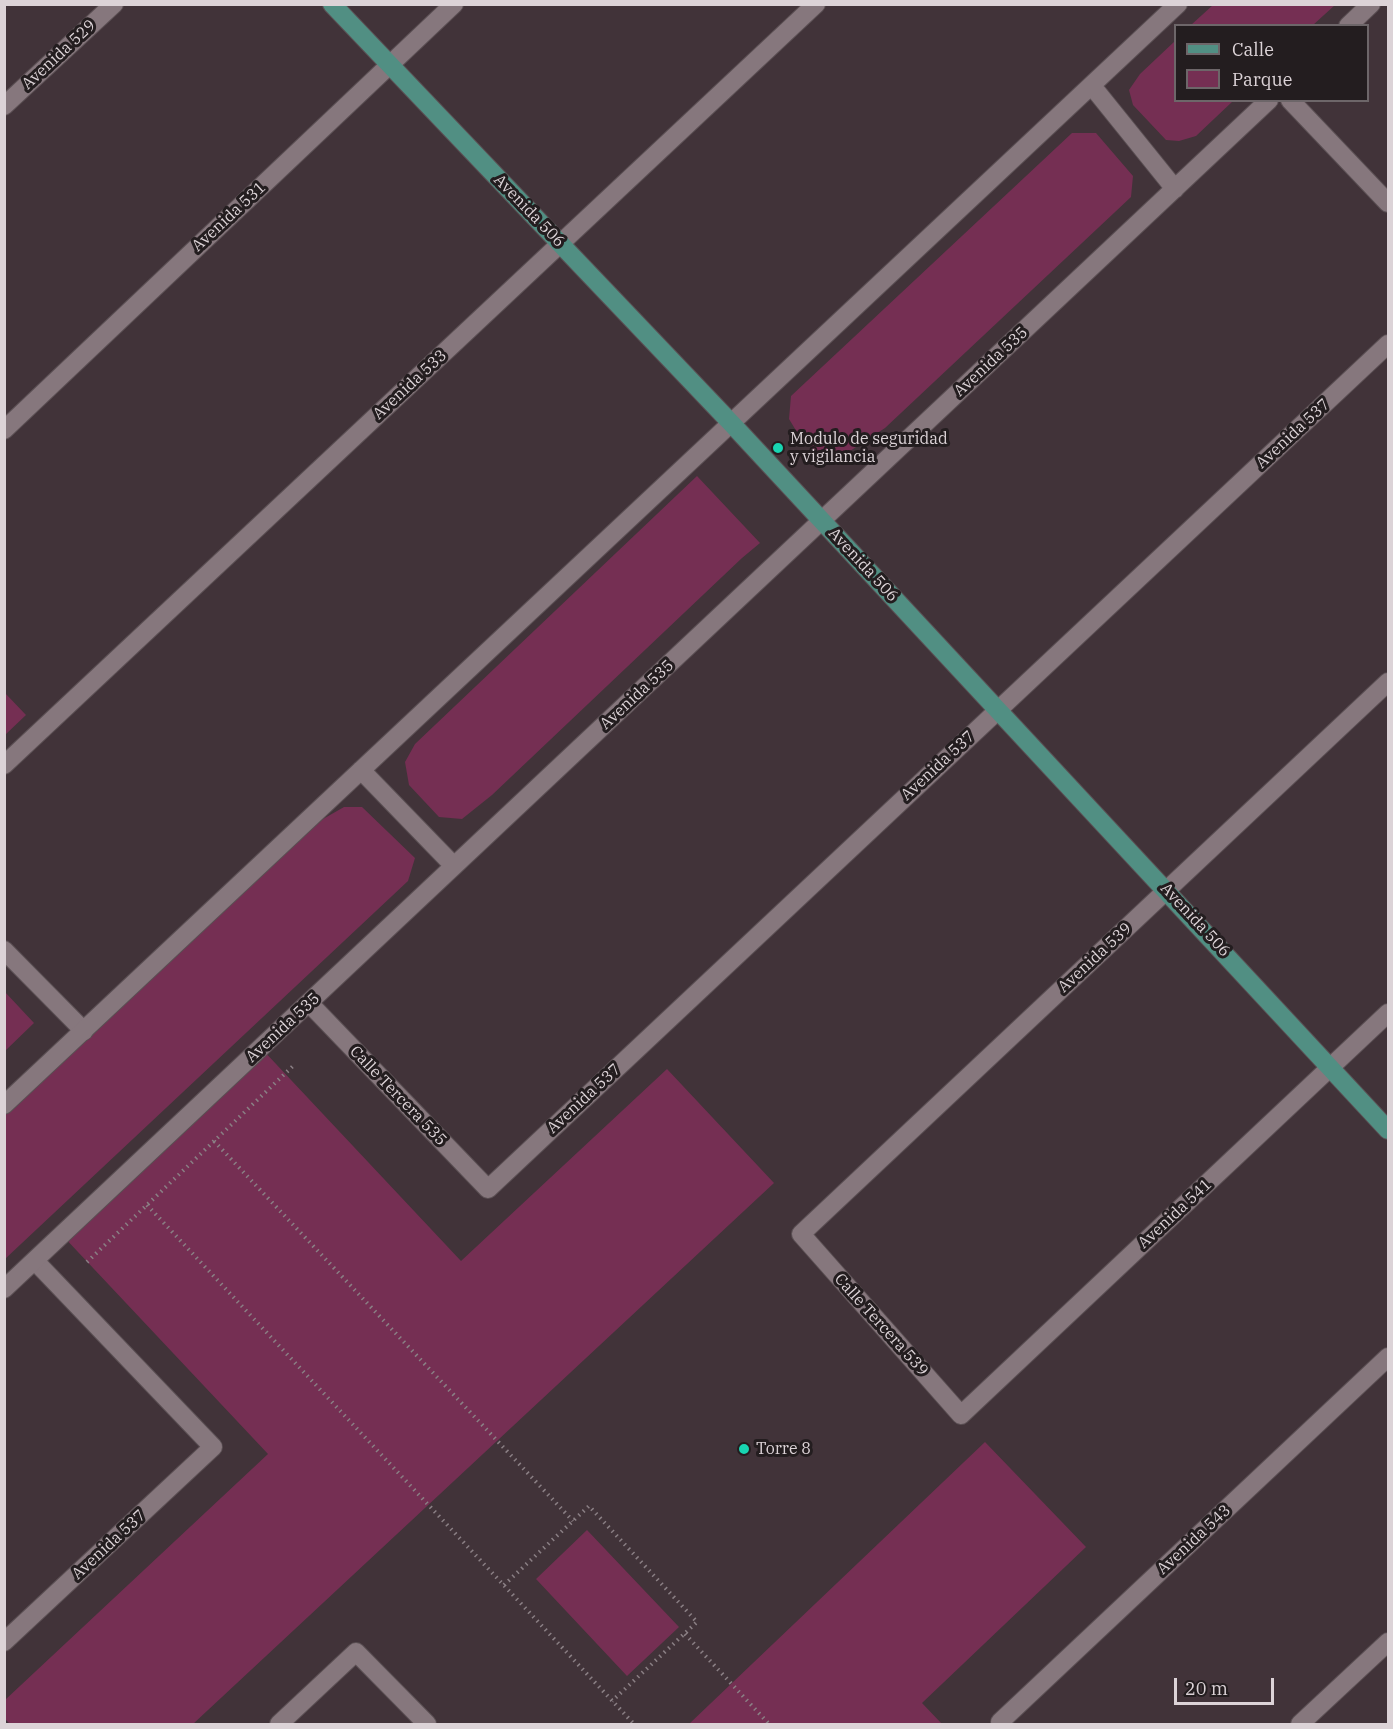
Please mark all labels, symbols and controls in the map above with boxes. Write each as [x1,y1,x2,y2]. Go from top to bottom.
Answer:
street label: Avenida 529 [18,16,100,94]
legend [1174,24,1369,102]
text: Calle [1232,38,1274,61]
text: Parque [1232,68,1292,91]
street label: Avenida 506 [490,171,568,251]
street label: Avenida 531 [188,178,270,256]
street label: Avenida 535 [950,323,1032,401]
street label: Avenida 533 [369,346,451,424]
street label: Avenida 537 [1252,395,1334,473]
place label: Modulo de seguridad y vigilancia [790,429,948,467]
marker: Modulo de seguridad y vigilancia [771,441,785,455]
street label: Avenida 506 [824,524,902,606]
street label: Avenida 535 [596,656,678,734]
street label: Avenida 537 [897,727,979,805]
street label: Avenida 506 [1156,879,1234,961]
street label: Avenida 539 [1054,919,1136,997]
street label: Avenida 535 [242,989,324,1067]
street label: Calle Tercera 535 [346,1042,450,1150]
street label: Avenida 537 [543,1060,625,1138]
street label: Avenida 541 [1134,1175,1216,1253]
street label: Calle Tercera 539 [830,1270,932,1380]
place label: Torre 8 [756,1439,811,1459]
marker: Torre 8 [737,1442,751,1456]
street label: Avenida 543 [1153,1501,1235,1579]
street label: Avenida 537 [68,1506,150,1584]
scale bar [1177,1666,1278,1704]
text: 20 m [1185,1677,1228,1700]

